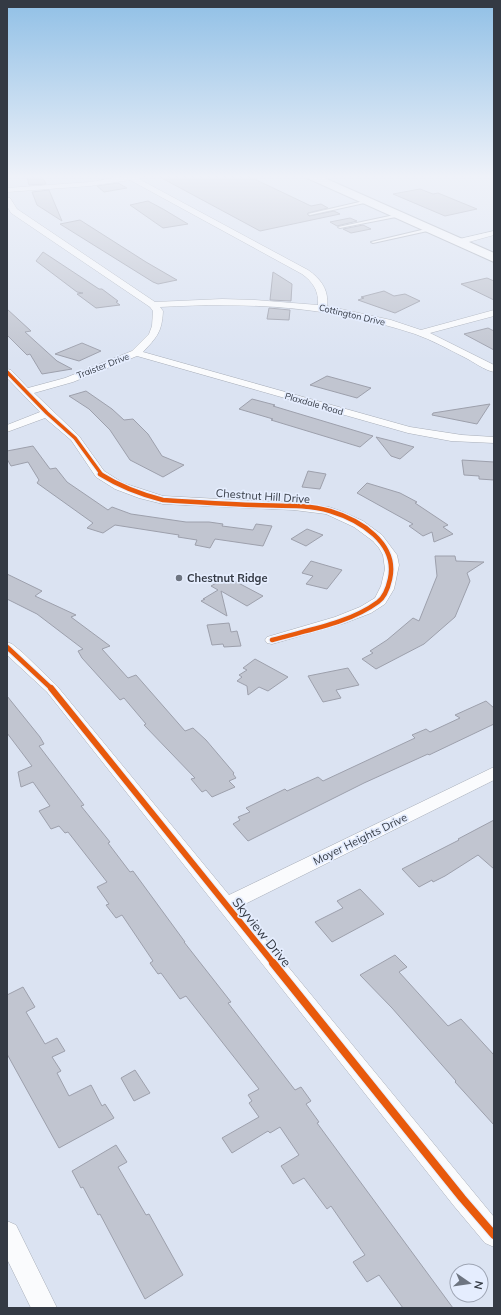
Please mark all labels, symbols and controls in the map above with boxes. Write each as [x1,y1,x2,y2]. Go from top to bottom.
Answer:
street label: Cottington Drive [318,302,386,327]
street label: Traister Drive [75,350,131,381]
street label: Plaxdale Road [284,390,345,417]
street label: Chestnut Hill Drive [215,486,311,506]
place label: Chestnut Ridge [187,571,267,585]
marker: Chestnut Ridge [174,573,184,583]
street label: Moyer Heights Drive [311,810,409,868]
street label: Skyview Drive [229,894,295,970]
north arrow [449,1263,489,1303]
text: N [471,1280,486,1291]

